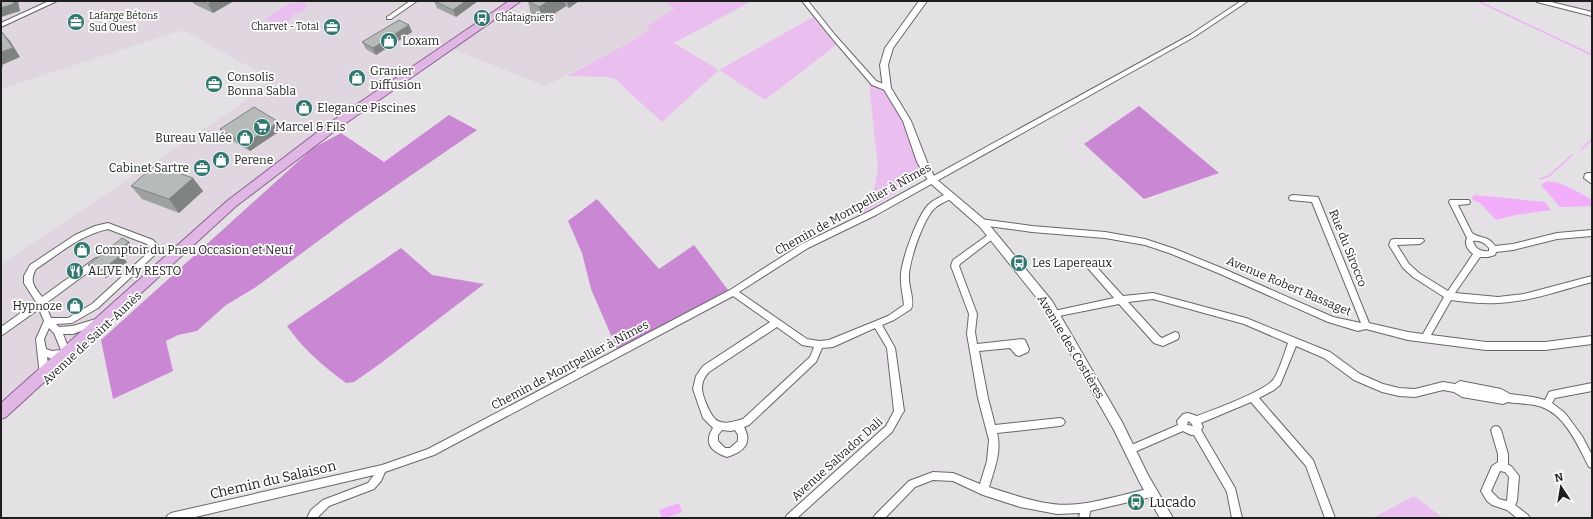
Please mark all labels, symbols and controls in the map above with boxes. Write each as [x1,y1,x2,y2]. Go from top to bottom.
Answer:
bus stop icon: Châtaigniers [472,8,492,28]
place label: Lafarge Bétons Sud Ouest [89,10,158,34]
place label: Châtaigniers [495,11,554,24]
office icon: Lafarge Bétons Sud Ouest [66,12,86,32]
office icon: Charvet - Total [322,17,342,37]
place label: Charvet - Total [251,21,319,33]
shop icon: Loxam [379,31,399,51]
place label: Loxam [402,34,440,48]
place label: Granier Diffusion [370,64,422,92]
shop icon: Granier Diffusion [347,68,367,88]
place label: Consolis Bonna Sabla [227,70,296,98]
office icon: Consolis Bonna Sabla [204,74,224,94]
shop icon: Elegance Piscines [294,98,314,118]
place label: Elegance Piscines [317,101,416,115]
supermarket icon: Marcel & Fils [252,117,272,137]
place label: Marcel & Fils [275,120,346,134]
shop icon: Bureau Vallée [235,128,255,148]
place label: Bureau Vallée [155,131,232,145]
shop icon: Perene [211,150,231,170]
place label: Perene [234,153,273,167]
office icon: Cabinet Sartre [192,158,212,178]
street label: Chemin de Montpellier à Nîmes [773,160,934,258]
place label: Cabinet Sartre [109,161,189,175]
street label: Rue du Sirocco [1326,207,1370,289]
shop icon: Comptoir du Pneu Occasion et Neuf [72,240,92,260]
place label: Comptoir du Pneu Occasion et Neuf [95,243,293,257]
bus stop icon: Les Lapereaux [1009,253,1029,273]
street label: Avenue Robert Bassaget [1224,253,1354,319]
place label: Les Lapereaux [1032,256,1112,270]
restaurant icon: ALIVE My RESTO [65,261,85,281]
place label: ALIVE My RESTO [88,264,182,278]
street label: Avenue de Saint-Aunès [40,288,145,388]
street label: Avenue des Costières [1035,293,1108,402]
shop icon: Hypnoze [65,296,85,316]
place label: Hypnoze [13,299,62,313]
street label: Chemin de Montpellier à Nîmes [489,317,651,413]
street label: Avenue Salvador Dali [789,414,886,504]
street label: Chemin du Salaison [208,457,338,503]
north arrow [1541,467,1581,507]
text: N [1554,470,1565,485]
bus stop icon: Lucado [1126,492,1146,512]
place label: Lucado [1149,494,1196,511]

